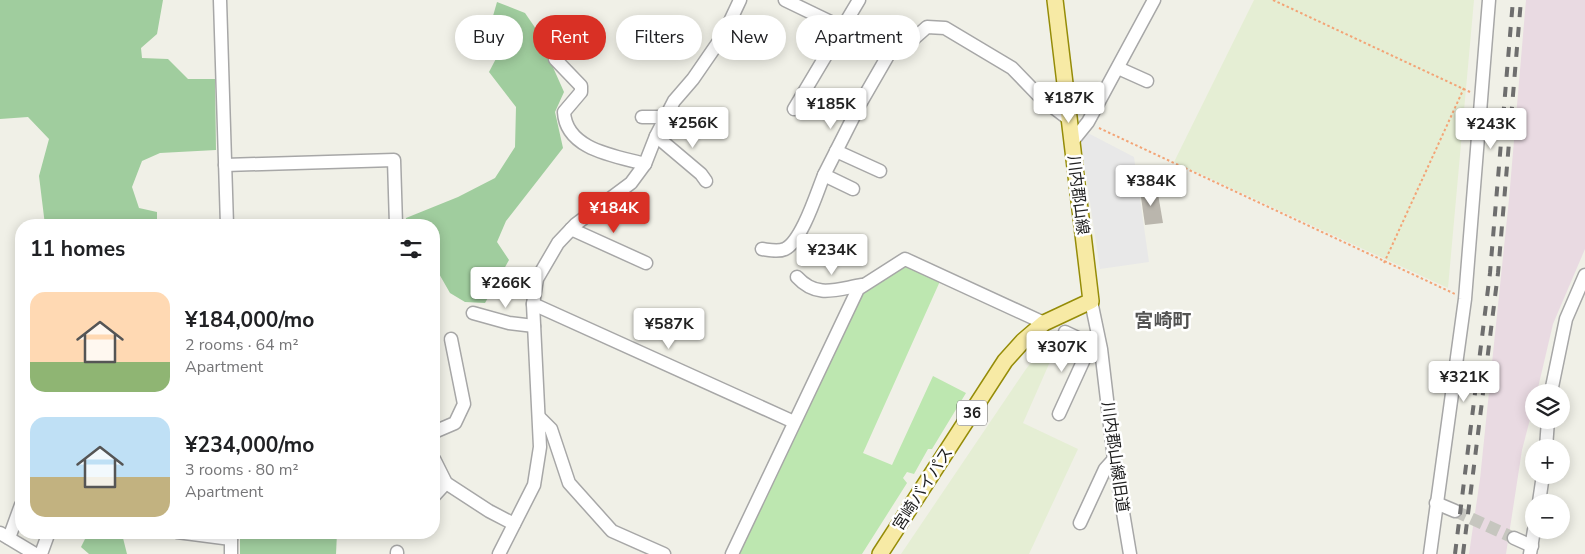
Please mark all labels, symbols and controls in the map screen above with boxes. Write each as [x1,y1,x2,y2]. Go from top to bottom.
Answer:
chip: Buy [455,15,523,60]
chip: Rent [533,15,606,60]
chip: Filters [616,15,702,60]
chip: New [712,15,786,60]
chip: Apartment [796,15,920,60]
pin: ¥187K [1034,82,1104,124]
text: ¥187K [1044,87,1094,109]
pin: ¥185K [796,88,866,130]
text: ¥185K [806,93,856,115]
pin: ¥256K [658,106,728,149]
pin: ¥243K [1456,108,1526,150]
text: ¥256K [668,112,718,134]
text: ¥243K [1466,113,1516,135]
street label: 川内郡山線 [1062,154,1094,236]
pin: ¥384K [1116,164,1186,207]
text: ¥384K [1126,170,1176,192]
pin: ¥184K [579,192,649,234]
text: ¥184K [589,197,639,219]
pin: ¥234K [797,234,867,276]
text: 11 homes [30,235,125,263]
icon: filters [397,235,425,263]
text: ¥234K [807,239,857,261]
pin: ¥266K [471,266,541,309]
text: ¥266K [481,272,531,294]
text: ¥184,000/mo [185,306,314,334]
pin: ¥587K [634,308,704,350]
district label: 宮崎町 [1134,308,1192,334]
icon: home [70,312,130,372]
text: ¥587K [644,313,694,335]
pin: ¥307K [1027,330,1097,373]
text: 2 rooms · 64 m² [185,334,298,356]
text: ¥307K [1037,336,1087,358]
text: Apartment [185,356,263,378]
pin: ¥321K [1429,360,1499,403]
text: ¥321K [1439,366,1489,388]
map controls [1525,384,1570,539]
button: layers [1525,384,1570,429]
road number: 36 [957,400,987,426]
street label: 川内郡山線旧道 [1096,400,1134,514]
text: ¥234,000/mo [185,431,314,459]
icon: home [70,437,130,497]
button: + [1525,439,1570,484]
street label: 宮崎バイパス [888,443,958,535]
text: 3 rooms · 80 m² [185,459,298,481]
text: Apartment [185,481,263,503]
button: − [1525,494,1570,539]

